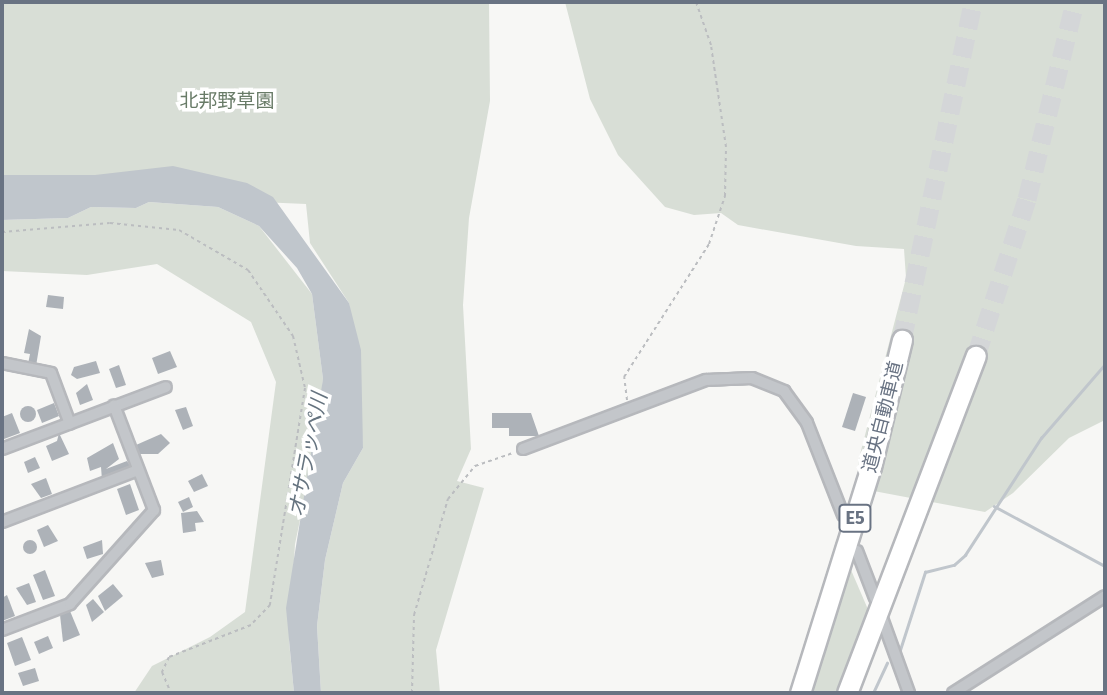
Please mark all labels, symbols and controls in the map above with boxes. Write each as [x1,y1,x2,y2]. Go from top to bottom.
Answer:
park label: 北邦野草園 [180,90,274,112]
street label: 道央自動車道 [858,359,908,475]
water label: オサラッペ川 [284,391,332,519]
road number: E5 [838,504,872,532]

